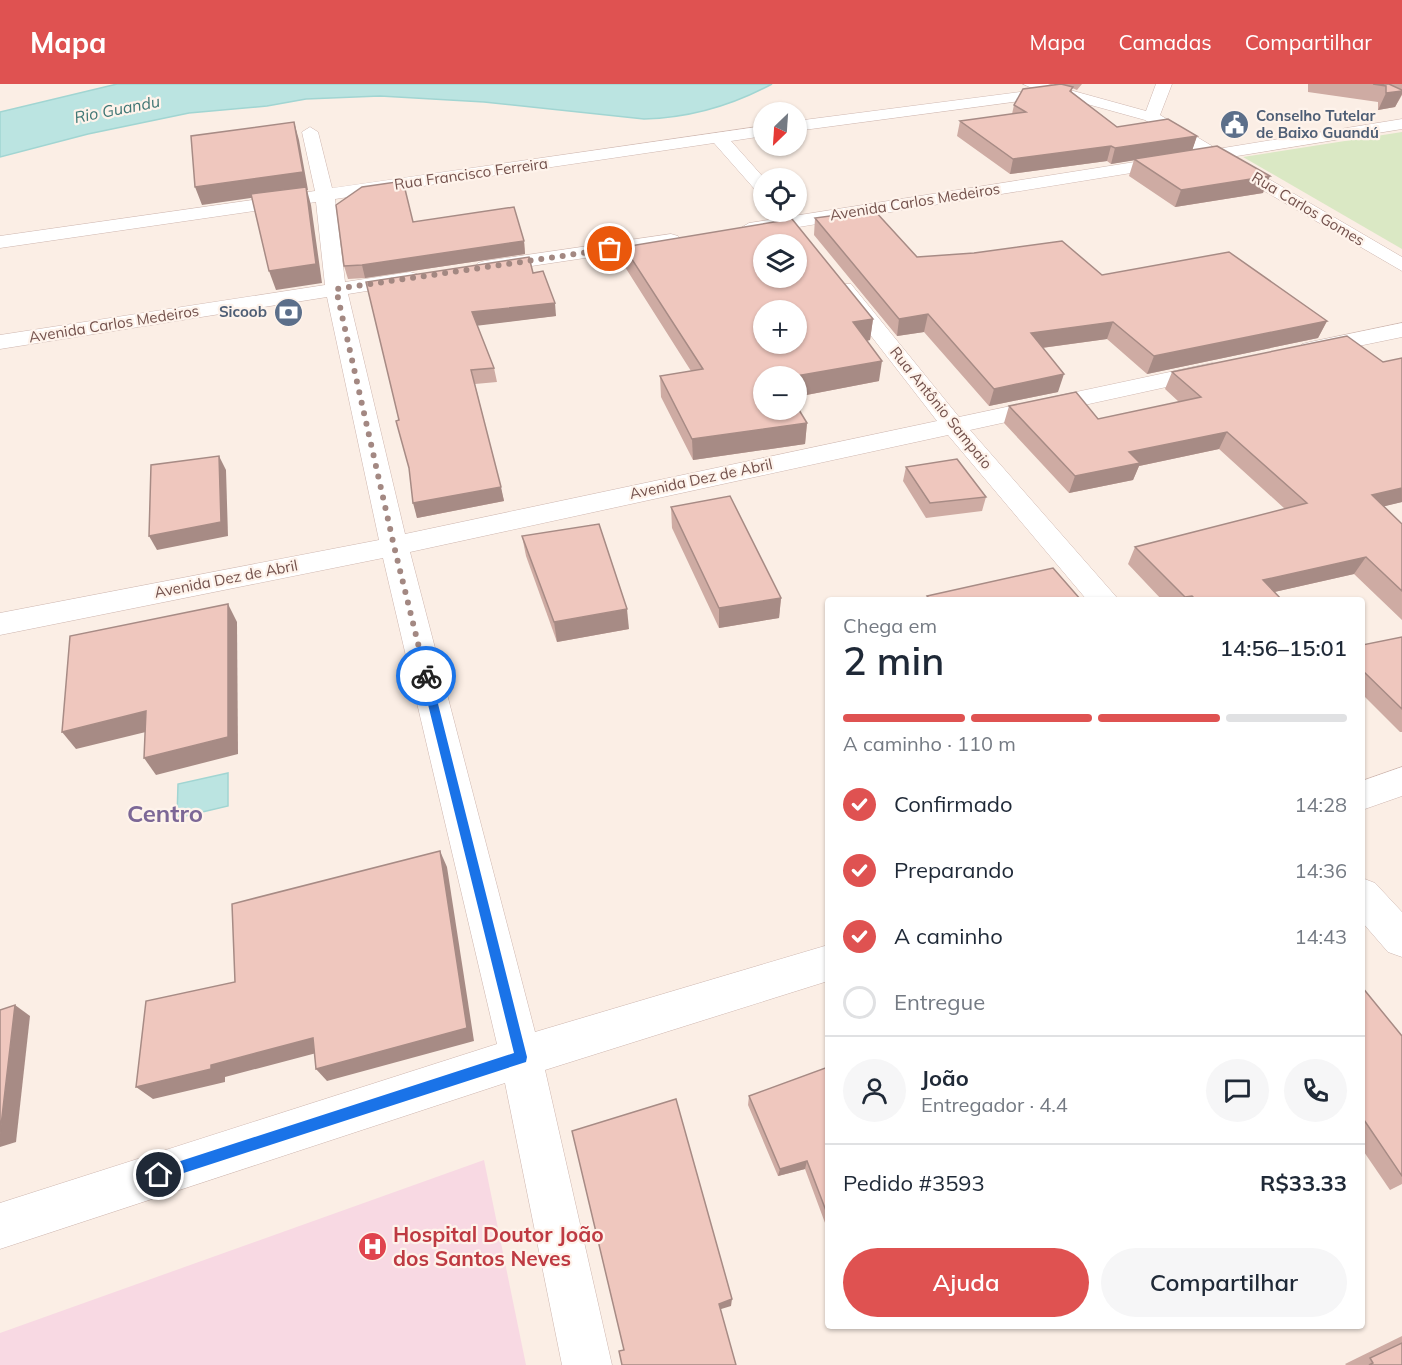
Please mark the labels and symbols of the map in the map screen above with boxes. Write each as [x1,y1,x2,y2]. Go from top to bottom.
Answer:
water label: Rio Guandu [72,91,162,127]
north arrow [753,102,807,156]
place label: Conselho Tutelar de Baixo Guandú [1256,106,1379,142]
public building icon: Conselho Tutelar de Baixo Guandú [1219,109,1251,141]
street label: Rua Francisco Ferreira [393,153,549,194]
street label: Rua Carlos Gomes [1248,167,1368,250]
street label: Avenida Carlos Medeiros [829,179,1001,224]
pin [584,223,635,274]
bank icon: Sicoob [272,296,304,328]
street label: Avenida Carlos Medeiros [28,301,200,346]
place label: Sicoob [219,302,267,321]
street label: Rua Antônio Sampaio [886,343,997,473]
street label: Avenida Dez de Abril [628,454,774,503]
street label: Avenida Dez de Abril [153,555,299,602]
courier [396,646,456,706]
district label: Centro [127,798,203,828]
pin [133,1149,184,1200]
place label: Hospital Doutor João dos Santos Neves [393,1221,604,1271]
hospital icon: Hospital Doutor João dos Santos Neves [356,1231,388,1263]

